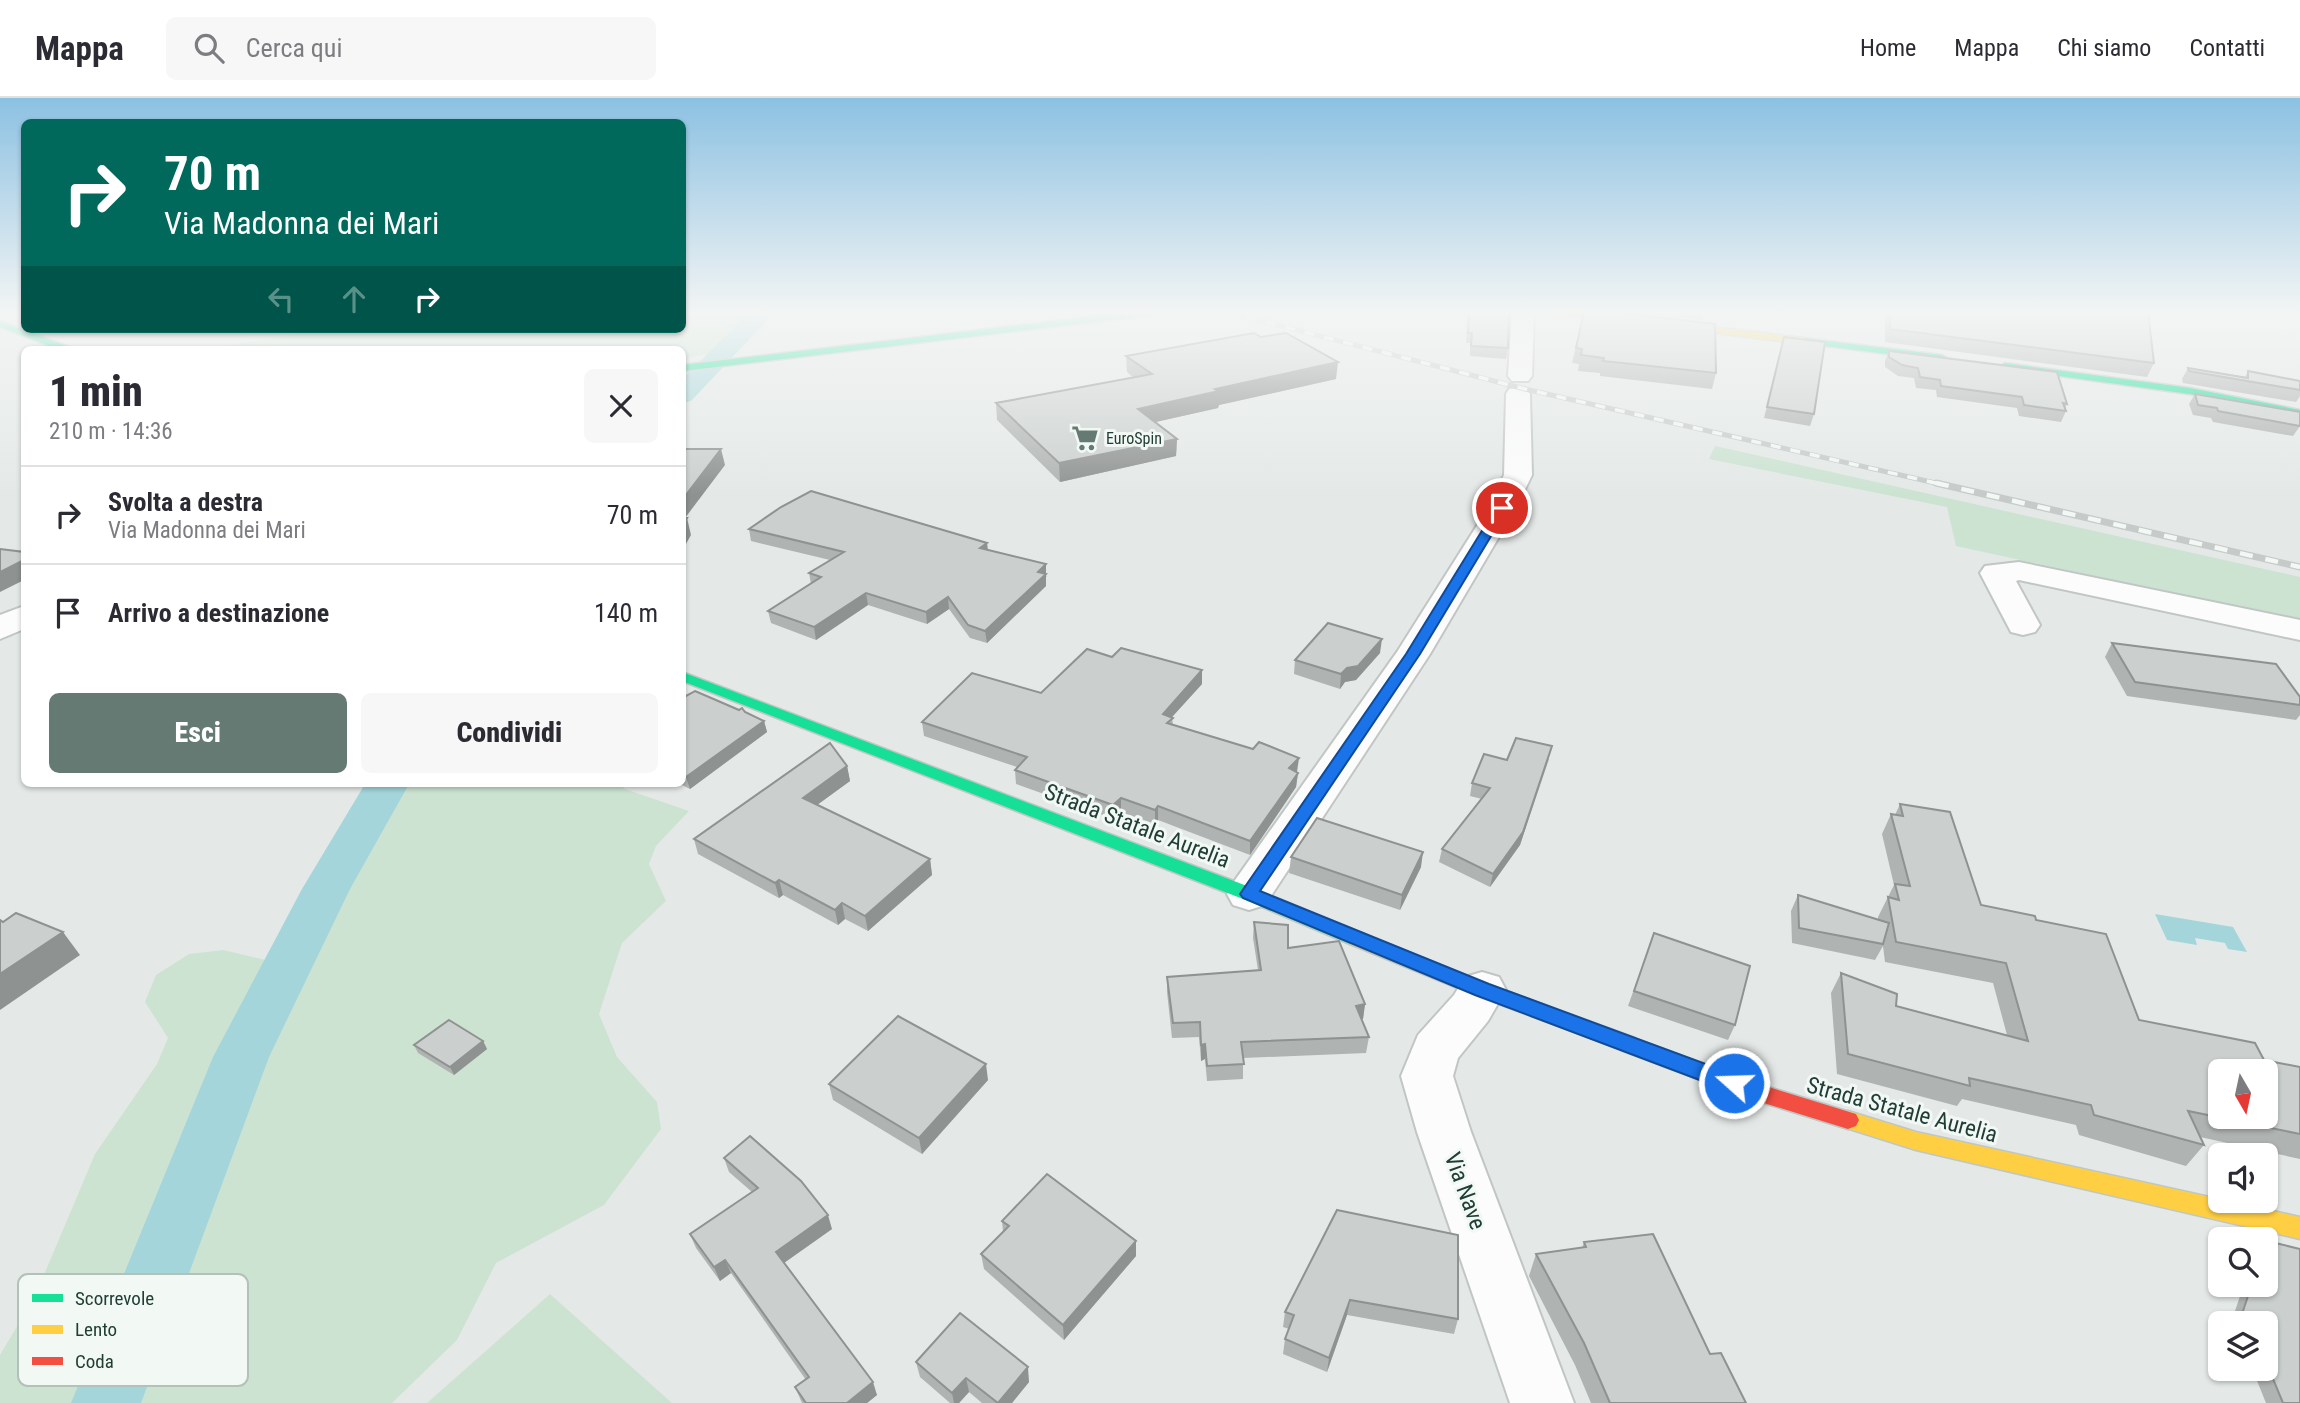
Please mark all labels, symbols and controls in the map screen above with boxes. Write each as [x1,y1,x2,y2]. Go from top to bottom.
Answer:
search box [166,17,656,80]
text: Mappa [35,29,124,68]
icon: search [190,29,228,67]
text: Cerca qui [246,33,342,63]
text: Home [1860,34,1916,62]
text: Mappa [1954,34,2019,62]
text: Chi siamo [2057,34,2151,62]
text: Contatti [2189,34,2265,62]
text: 70 m [164,145,261,202]
icon: right [49,147,140,238]
text: Via Madonna dei Mari [164,204,439,242]
icon: left [262,280,300,318]
icon: ahead [335,280,373,318]
icon: right [408,280,446,318]
text: 1 min [49,367,143,416]
button: close [584,369,658,443]
text: 210 m · 14:36 [49,418,173,445]
supermarket icon: EuroSpin [1070,423,1100,453]
place label: EuroSpin [1106,429,1162,448]
pin [1472,478,1532,538]
text: Svolta a destra [108,487,263,517]
icon: arrive [1483,489,1521,527]
icon: right [49,496,87,534]
text: 70 m [607,500,658,530]
text: Via Madonna dei Mari [108,517,306,544]
icon: arrive [49,594,87,632]
text: Arrivo a destinazione [108,598,329,628]
text: 140 m [594,598,658,628]
button: Esci [49,693,347,773]
button: Condividi [361,693,658,773]
street label: Strada Statale Aurelia [1041,778,1233,874]
position arrow [1697,1046,1771,1120]
north arrow [2208,1059,2278,1129]
map controls [2208,1059,2278,1381]
street label: Strada Statale Aurelia [1804,1072,2000,1148]
button: sound [2208,1143,2278,1213]
street label: Via Nave [1439,1149,1491,1233]
button: search [2208,1227,2278,1297]
legend [18,1274,248,1386]
text: Scorrevole [75,1287,154,1310]
button: layers [2208,1311,2278,1381]
text: Lento [75,1318,117,1341]
text: Coda [75,1350,114,1373]

